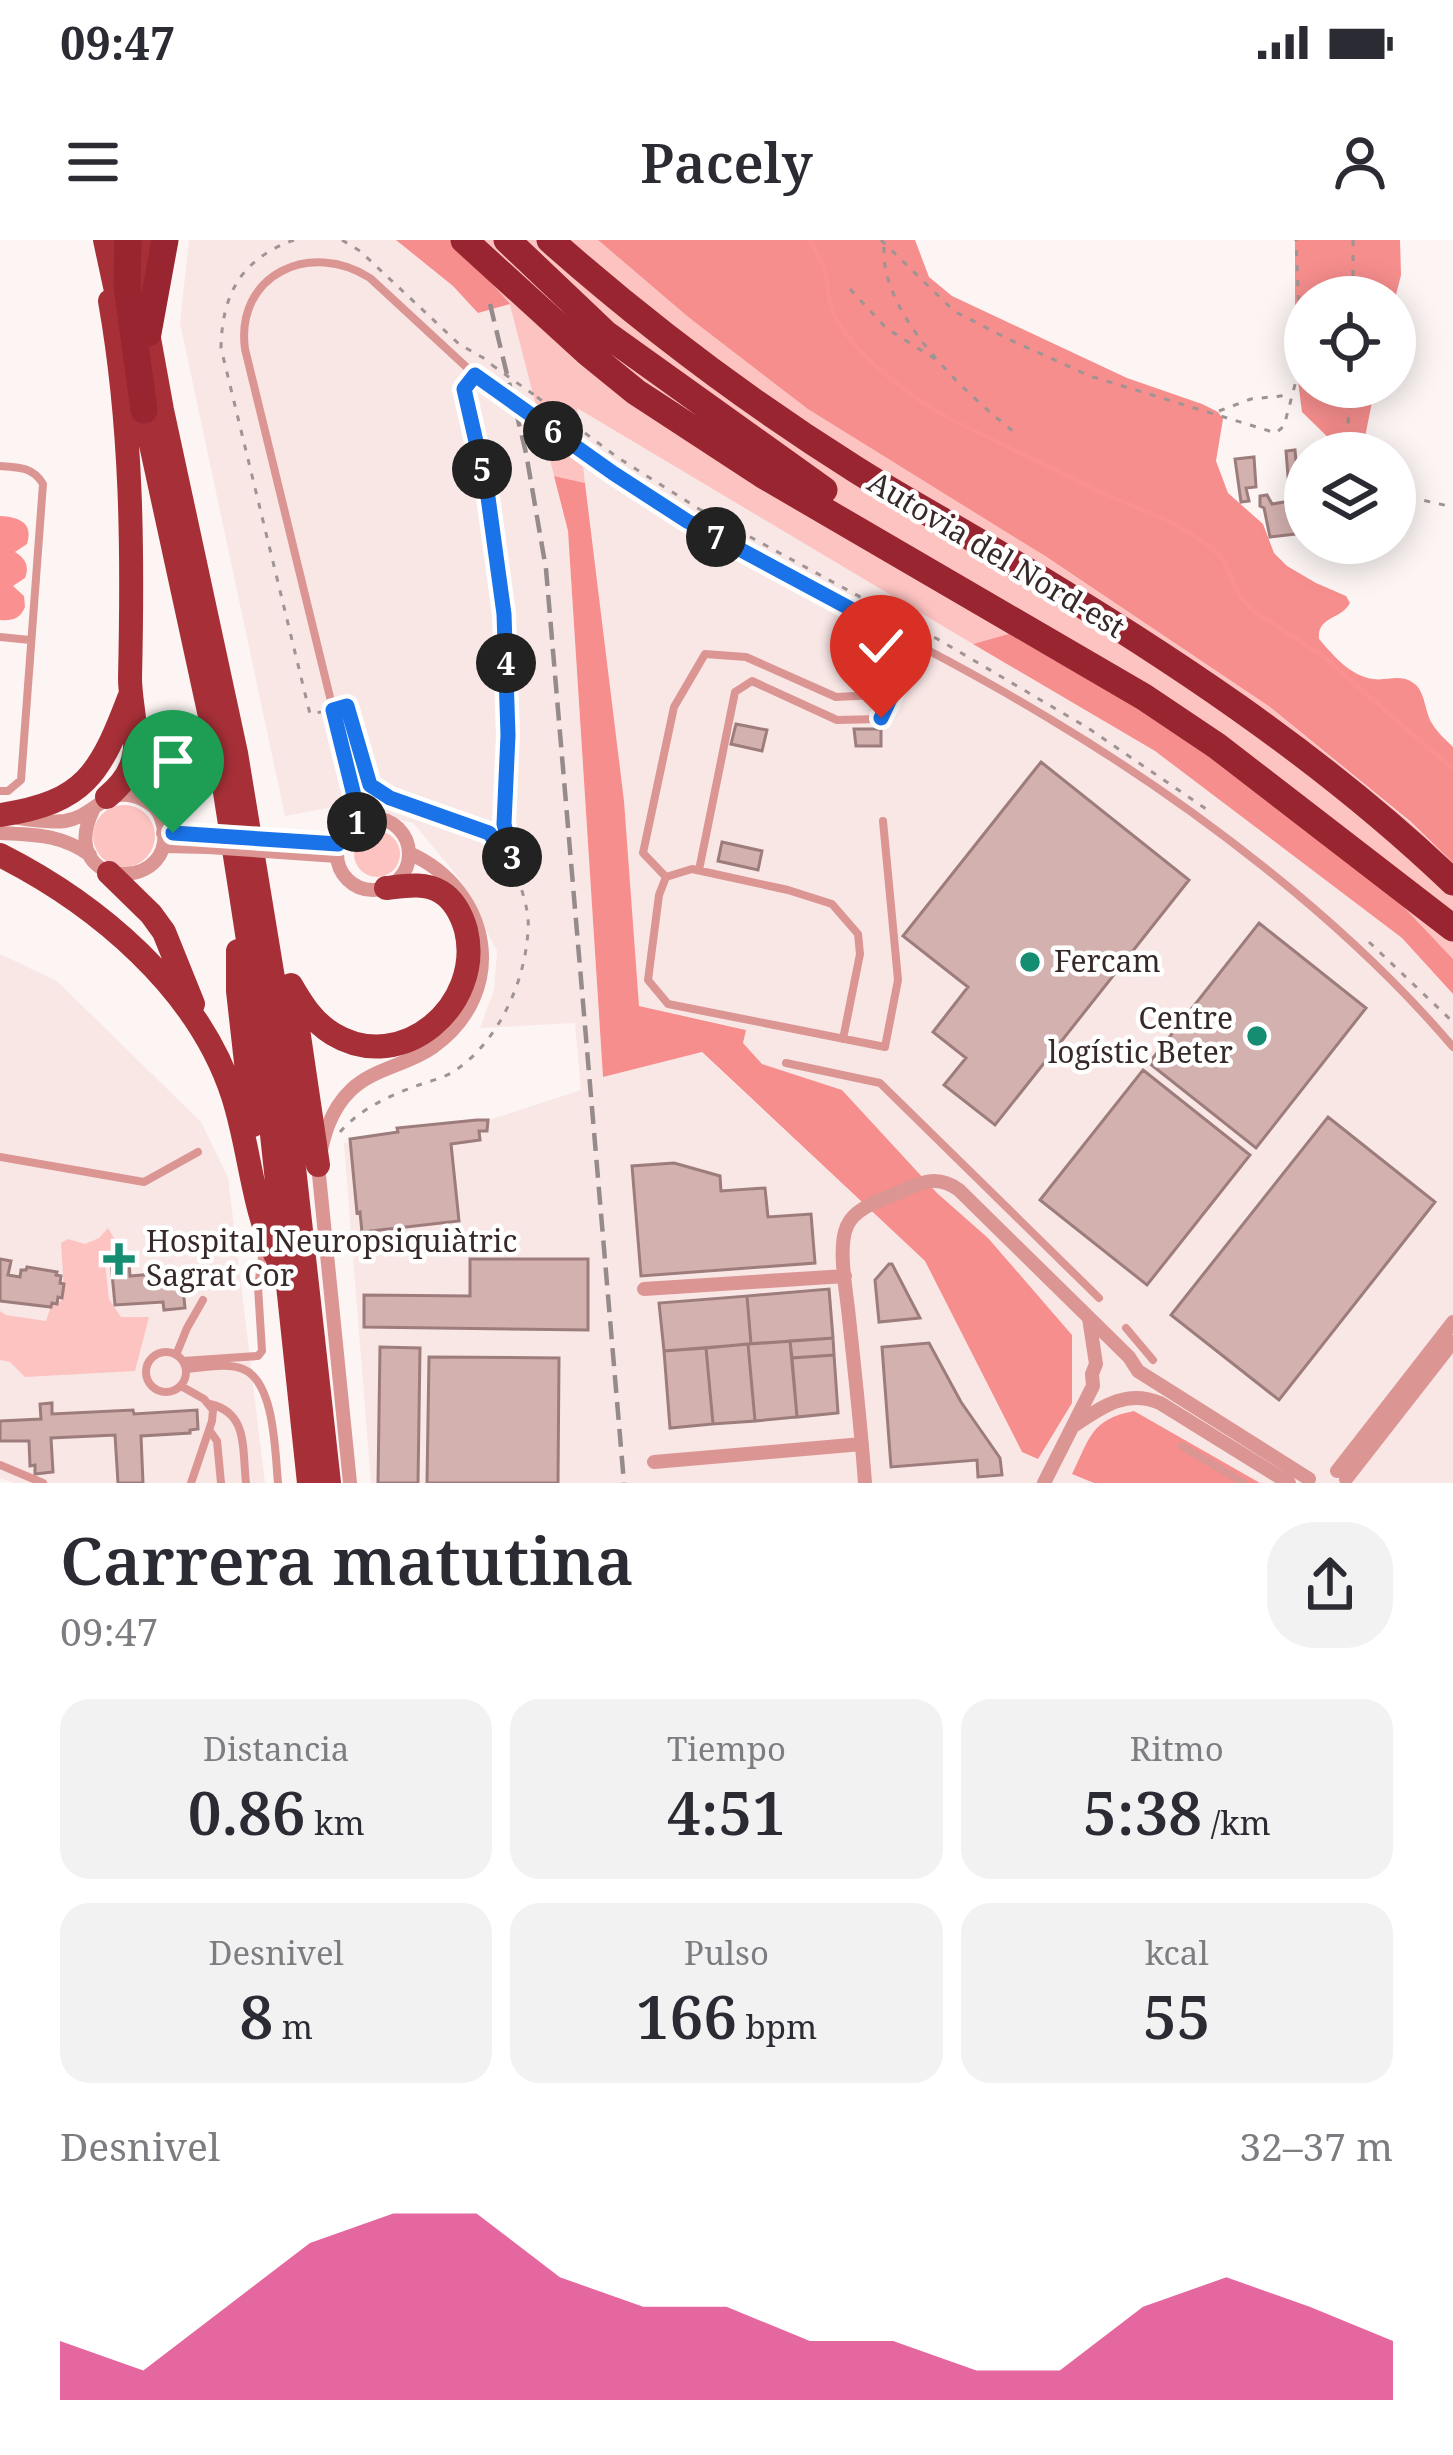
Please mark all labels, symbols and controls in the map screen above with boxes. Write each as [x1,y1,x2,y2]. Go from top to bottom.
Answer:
text: 09:47 [60,12,175,73]
text: Pacely [640,125,813,199]
icon: menu [60,129,126,195]
icon: person [1327,129,1393,195]
map controls [1284,276,1416,564]
button: locate [1284,276,1416,408]
pin: 6 [523,401,583,461]
text: 6 [544,408,562,453]
button: layers [1284,432,1416,564]
pin: 5 [452,439,512,499]
text: 5 [473,446,491,491]
street label: Autovia del Nord-est [861,461,1133,647]
pin: 7 [686,507,746,567]
text: 7 [707,514,725,559]
pin [830,595,932,718]
icon: check [848,613,914,679]
pin: 4 [476,633,536,693]
text: 4 [497,640,515,685]
pin [122,710,224,833]
icon: arrive [140,728,206,794]
pin: 1 [327,792,387,852]
text: 1 [348,799,366,844]
pin: 3 [482,827,542,887]
text: 3 [503,834,521,879]
place label: Fercam [1054,940,1161,981]
marker: Fercam [1017,949,1043,975]
place label: Centre logístic Beter [1048,997,1233,1072]
marker: Centre logístic Beter [1244,1023,1270,1049]
place label: Hospital Neuropsiquiàtric Sagrat Cor [146,1220,517,1295]
marker: Hospital Neuropsiquiàtric Sagrat Cor [103,1243,135,1275]
text: Carrera matutina [60,1514,634,1604]
button: share [1267,1522,1393,1648]
text: 09:47 [60,1604,158,1657]
text: Distancia [203,1726,349,1771]
text: Tiempo [667,1726,786,1771]
text: Ritmo [1130,1726,1224,1771]
text: 0.86 [188,1771,306,1853]
text: 4:51 [667,1771,786,1853]
text: 5:38 [1083,1771,1202,1853]
text: km [306,1800,365,1845]
text: /km [1202,1800,1271,1845]
text: Desnivel [208,1930,344,1975]
text: Pulso [684,1930,769,1975]
text: kcal [1145,1930,1209,1975]
text: 8 [239,1975,273,2057]
text: 166 [636,1975,737,2057]
text: 55 [1143,1975,1211,2057]
text: m [273,2004,313,2049]
text: bpm [737,2004,817,2049]
text: Desnivel [60,2119,220,2172]
text: 32–37 m [1239,2119,1393,2172]

